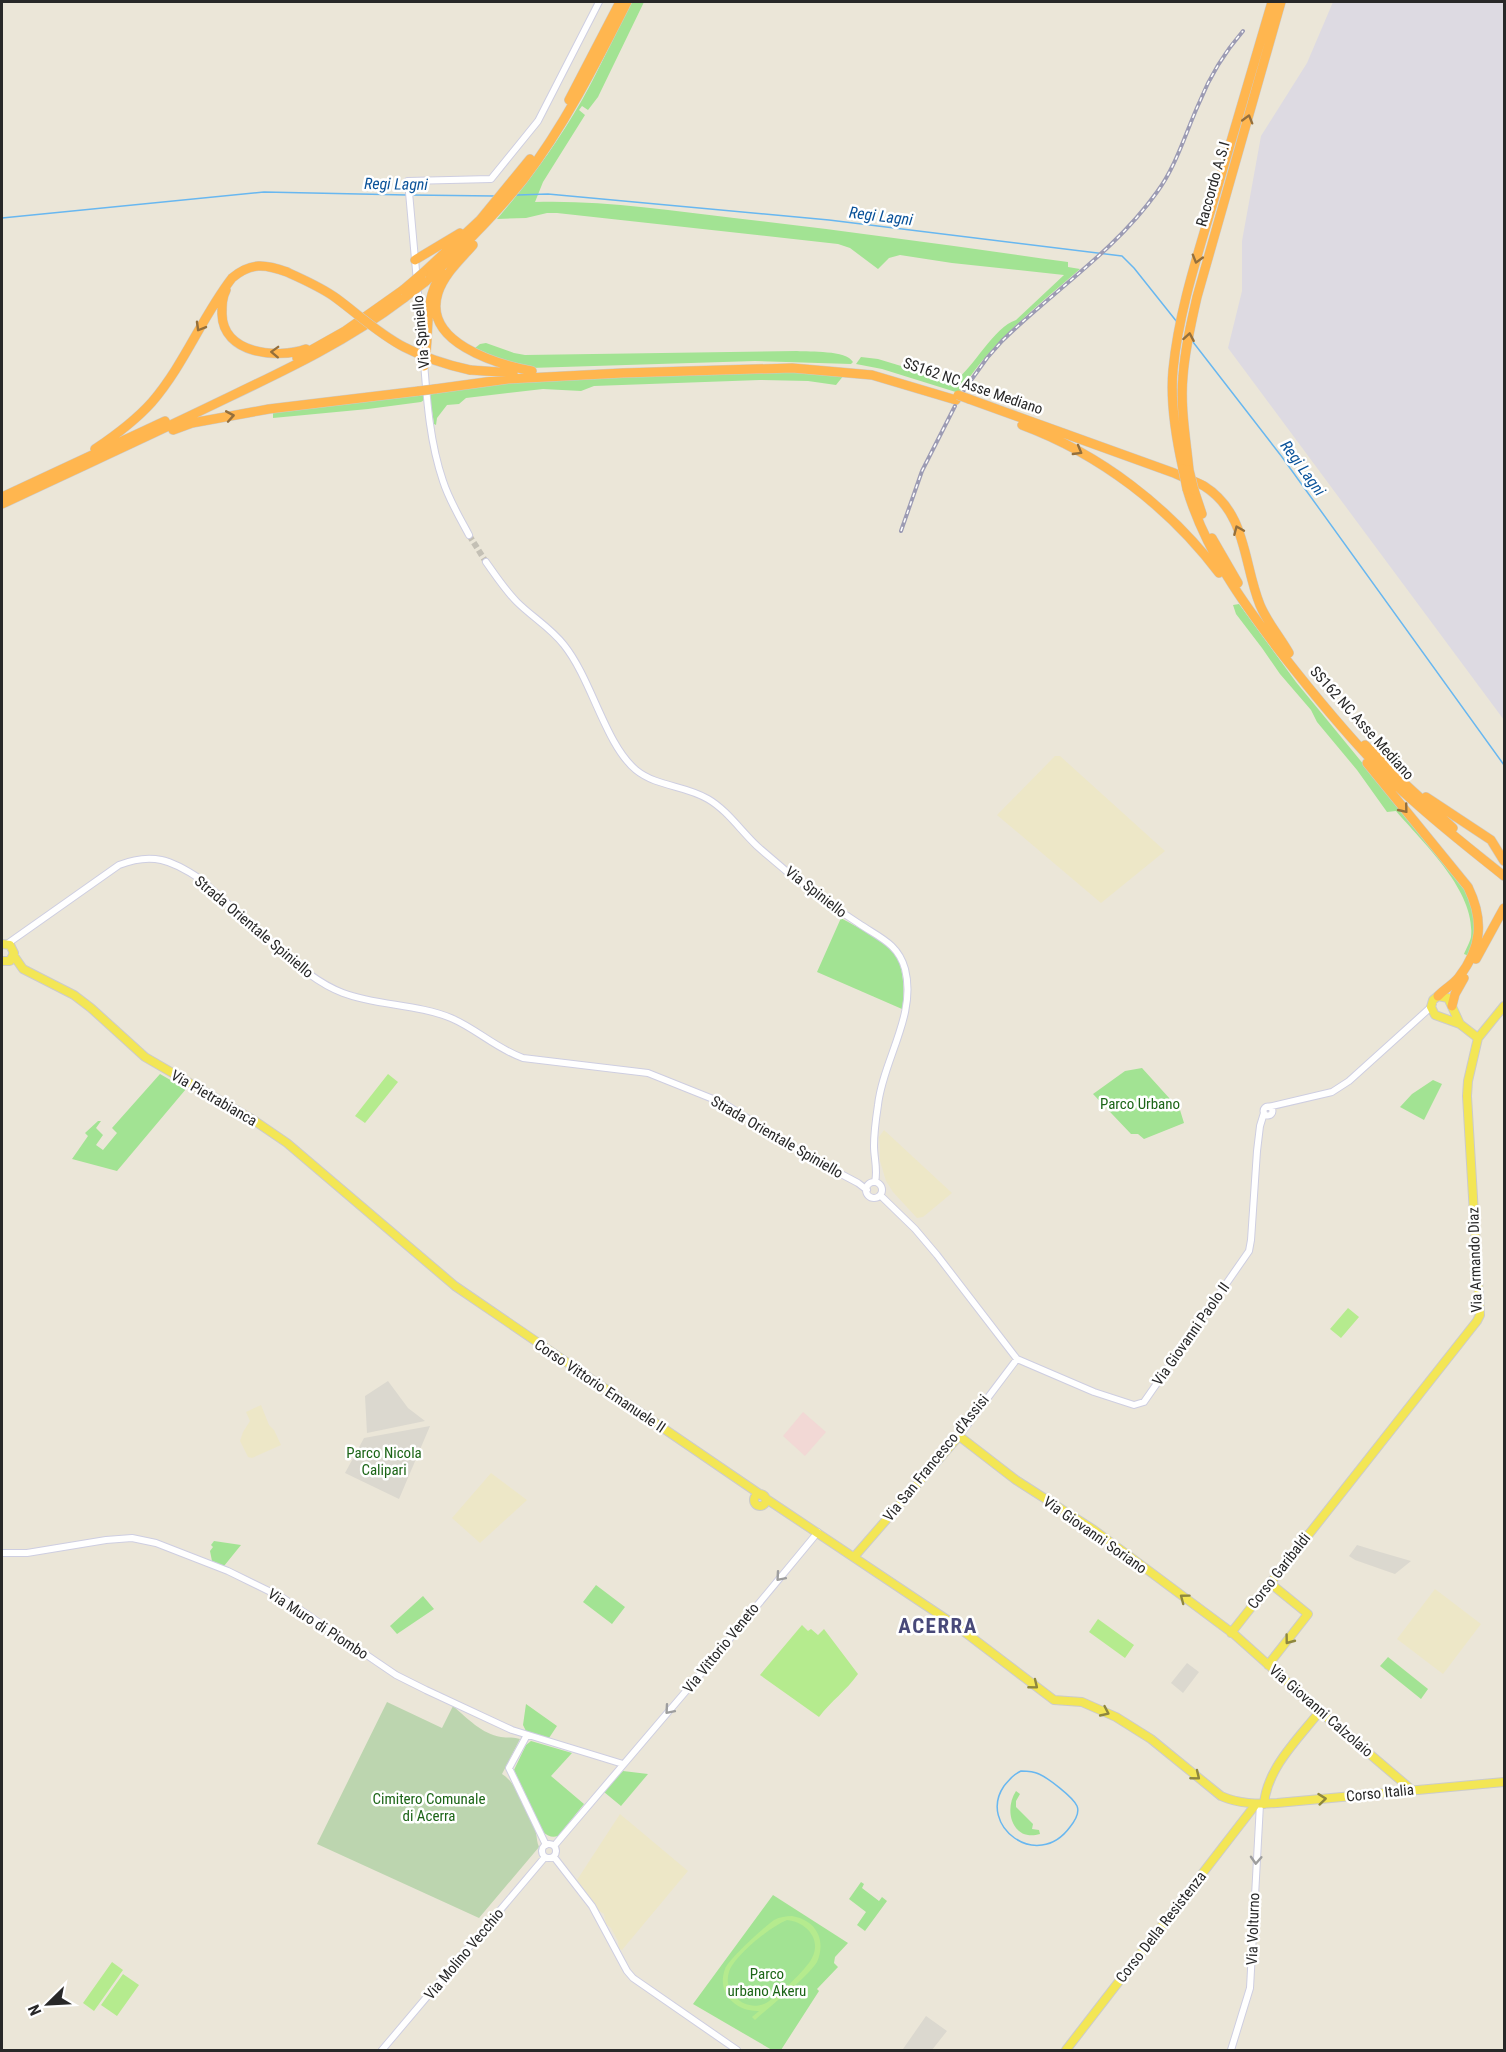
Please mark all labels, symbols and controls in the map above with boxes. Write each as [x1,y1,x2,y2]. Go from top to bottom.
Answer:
one-way arrow [1241,114,1253,125]
street label: Raccordo A.S.I [1192,139,1234,229]
water label: Regi Lagni [364,174,429,194]
water label: Regi Lagni [848,203,914,229]
one-way arrow [1191,254,1204,264]
street label: Via Spiniello [409,295,433,369]
one-way arrow [196,321,208,331]
one-way arrow [1182,332,1195,342]
one-way arrow [270,346,279,359]
street label: SS162 NC Asse Mediano [901,354,1045,418]
one-way arrow [225,410,235,423]
water label: Regi Lagni [1277,437,1330,500]
one-way arrow [1072,443,1082,455]
one-way arrow [1233,525,1245,536]
street label: SS162 NC Asse Mediano [1306,663,1418,783]
one-way arrow [1397,802,1408,813]
street label: Via Spiniello [782,862,850,922]
street label: Strada Orientale Spiniello [191,872,317,982]
street label: Via Pietrabianca [168,1066,260,1130]
street label: Strada Orientale Spiniello [708,1092,846,1182]
park label: Parco Urbano [1100,1095,1180,1113]
street label: Via Armando Diaz [1464,1207,1486,1313]
street label: Via Giovanni Paolo II [1149,1279,1233,1389]
street label: Corso Vittorio Emanuele II [531,1335,669,1437]
street label: Via San Francesco d'Assisi [879,1391,993,1525]
park label: Parco Nicola Calipari [346,1444,422,1479]
street label: Via Giovanni Soriano [1040,1493,1150,1577]
street label: Corso Garibaldi [1244,1529,1314,1613]
one-way arrow [776,1570,787,1581]
street label: Via Muro di Piombo [264,1585,372,1663]
one-way arrow [1179,1594,1190,1605]
street label: Via Vittorio Veneto [679,1599,763,1697]
district label: ACERRA [898,1614,978,1638]
one-way arrow [1285,1633,1296,1644]
street label: Via Giovanni Calzolaio [1265,1661,1377,1761]
one-way arrow [1028,1677,1039,1688]
one-way arrow [665,1704,676,1714]
one-way arrow [1099,1705,1110,1717]
one-way arrow [1189,1769,1200,1780]
street label: Corso Italia [1345,1781,1415,1805]
park label: Cimitero Comunale di Acerra [372,1790,486,1825]
one-way arrow [1317,1793,1326,1805]
one-way arrow [1249,1855,1262,1864]
street label: Corso Della Resistenza [1112,1868,1210,1986]
street label: Via Volturno [1243,1892,1263,1966]
street label: Via Molino Vecchio [421,1905,507,2003]
park label: Parco urbano Akeru [728,1965,806,2000]
north arrow [18,1974,78,2034]
text: N [24,2002,45,2018]

